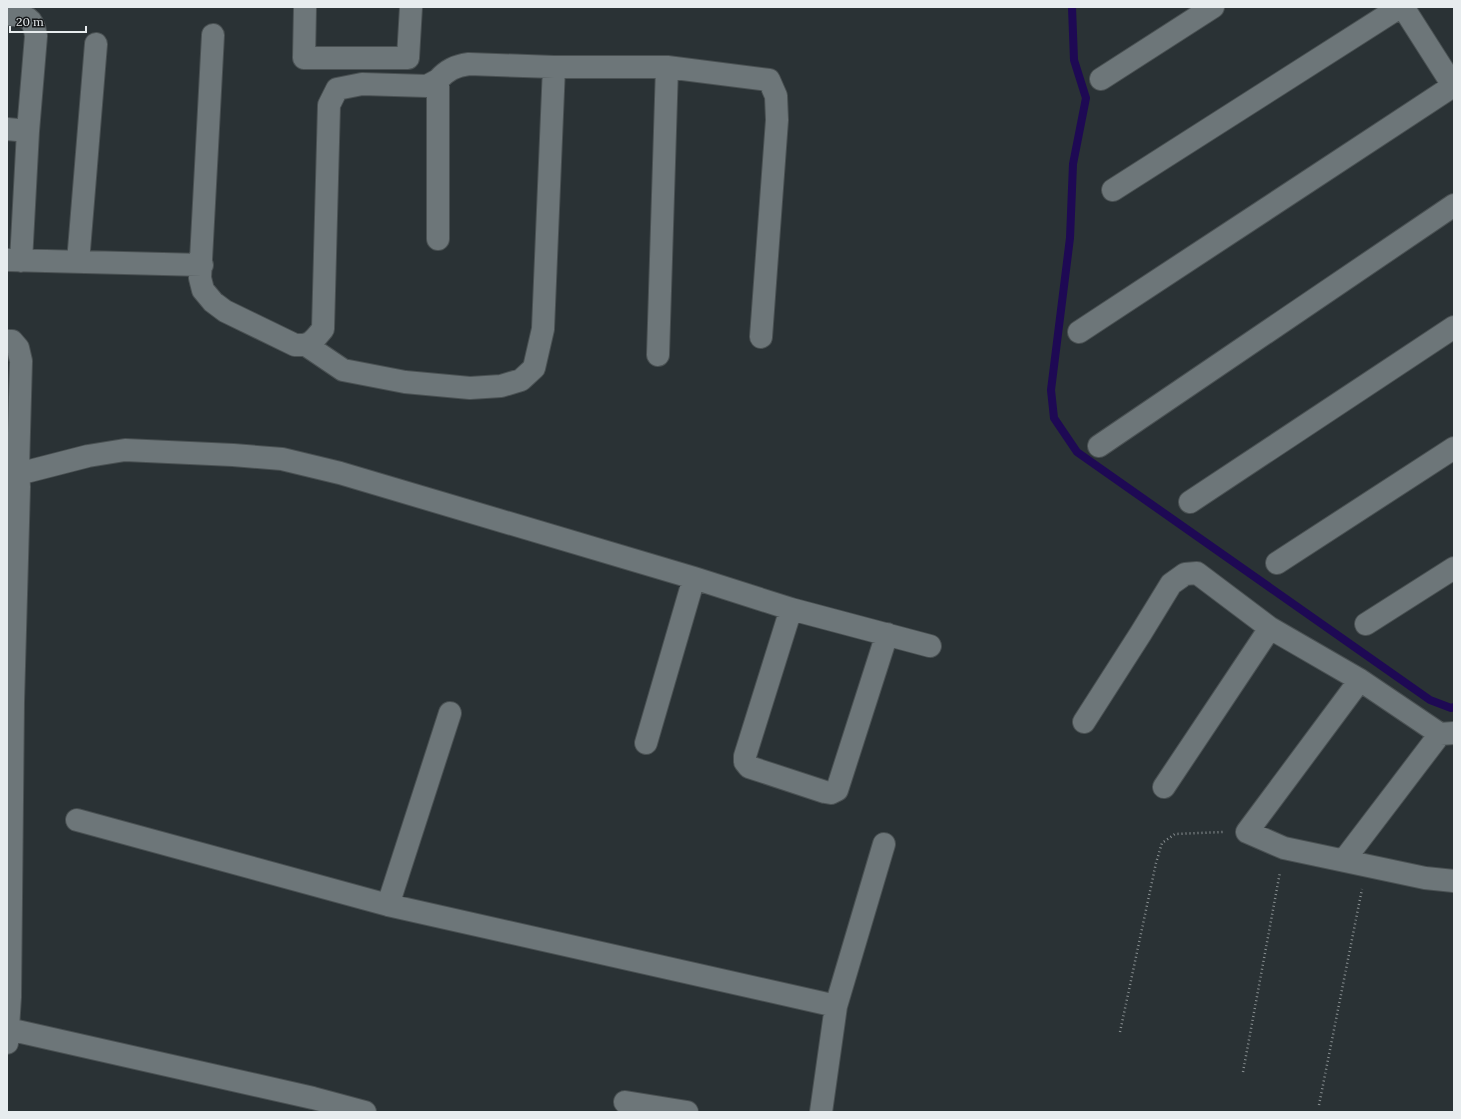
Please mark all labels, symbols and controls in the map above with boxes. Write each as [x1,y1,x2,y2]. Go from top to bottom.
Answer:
scale bar [10,8,86,34]
text: 20 m [16,14,44,29]

